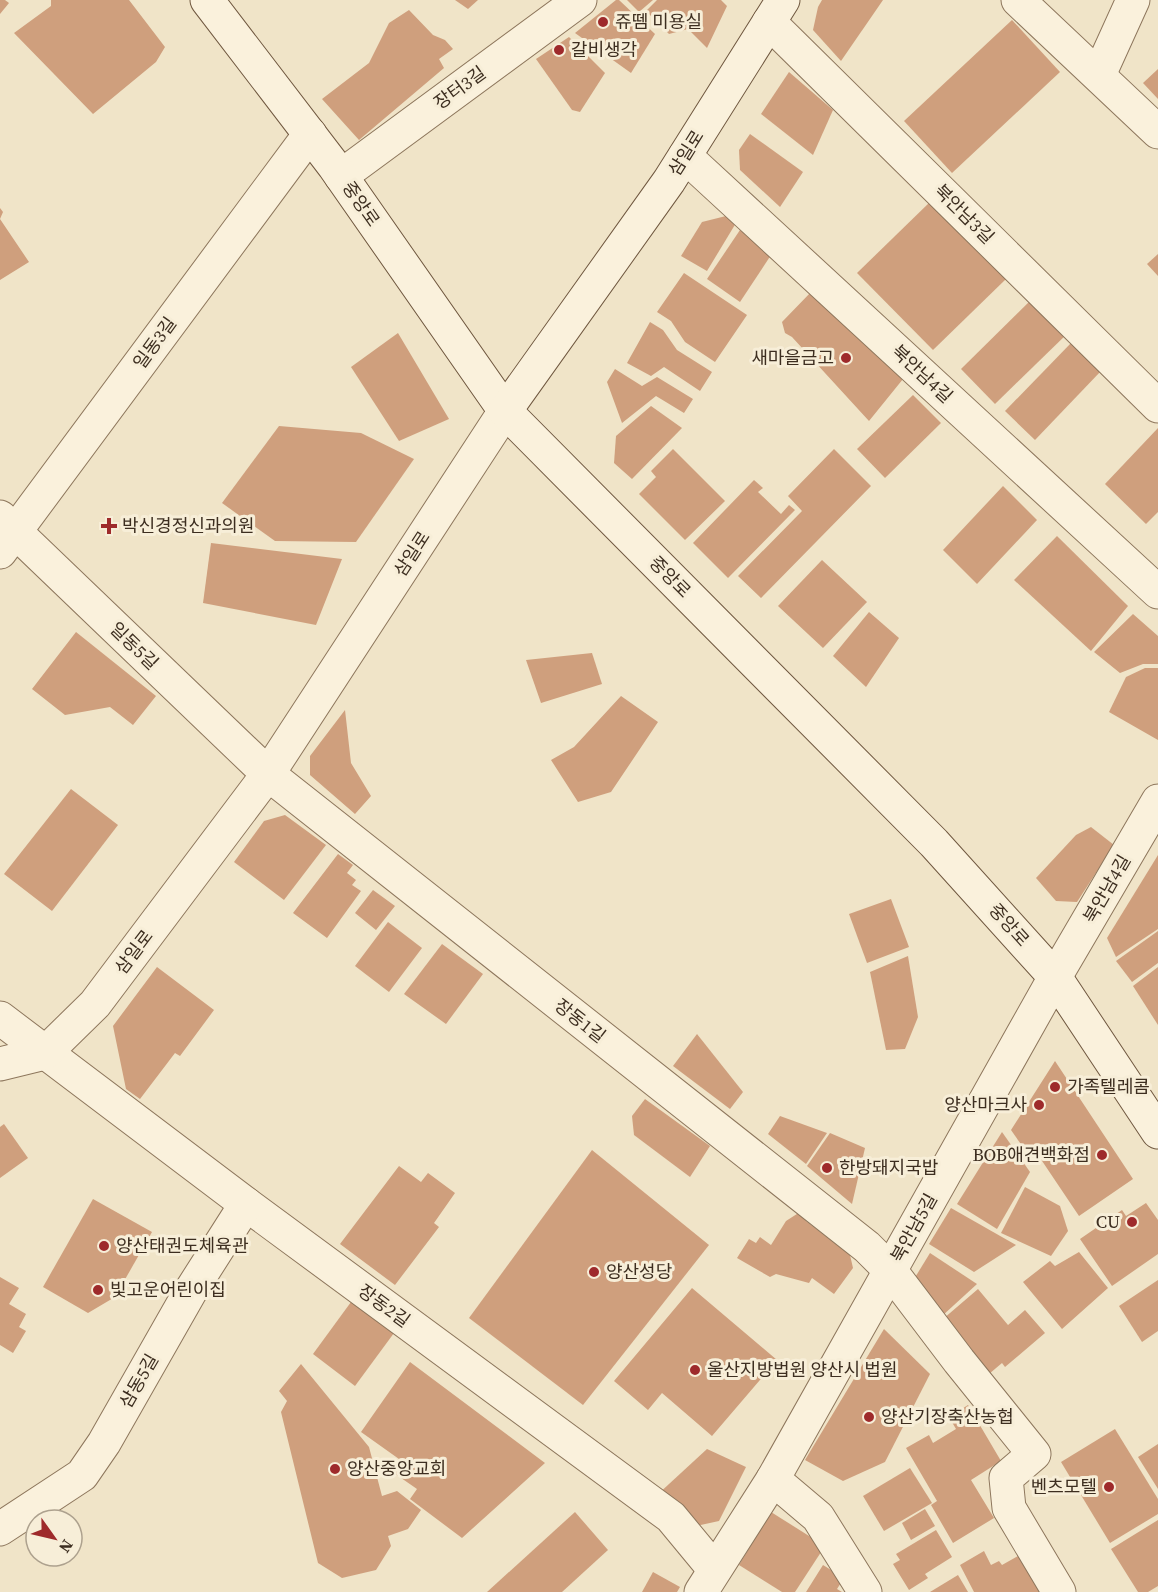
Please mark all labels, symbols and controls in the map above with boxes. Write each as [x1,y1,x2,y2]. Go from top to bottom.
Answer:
place label: 쥬뗌 미용실 [615,9,702,34]
marker: 쥬뗌 미용실 [596,15,610,29]
place label: 갈비생각 [571,37,637,62]
marker: 갈비생각 [552,43,566,57]
street label: 장터3길 [429,60,491,115]
street label: 삼일로 [662,125,709,180]
street label: 중앙로 [337,176,386,231]
street label: 북안남3길 [929,178,1000,249]
street label: 일동3길 [127,312,182,374]
street label: 북안남4길 [886,339,958,408]
place label: 새마을금고 [751,345,834,370]
marker: 새마을금고 [839,351,853,365]
place label: 박신경정신과의원 [122,513,254,538]
marker: 박신경정신과의원 [100,517,118,535]
street label: 삼일로 [388,526,436,581]
street label: 중앙로 [644,550,697,603]
street label: 일동5길 [105,616,164,675]
street label: 북안남4길 [1077,850,1136,928]
street label: 중앙로 [983,898,1035,951]
street label: 삼일로 [109,924,159,979]
street label: 장동1길 [549,993,611,1049]
place label: 가족텔레콤 [1067,1074,1150,1099]
marker: 가족텔레콤 [1048,1080,1062,1094]
place label: 양산마크사 [944,1092,1027,1117]
marker: 양산마크사 [1032,1098,1046,1112]
place label: BOB애견백화점 [972,1142,1090,1167]
marker: BOB애견백화점 [1095,1148,1109,1162]
place label: 한방돼지국밥 [839,1155,938,1180]
marker: 한방돼지국밥 [820,1161,834,1175]
street label: 북안남5길 [884,1189,943,1267]
place label: CU [1096,1209,1120,1234]
marker: CU [1125,1215,1139,1229]
place label: 양산태권도체육관 [116,1233,249,1258]
marker: 양산태권도체육관 [97,1239,111,1253]
place label: 양산성당 [606,1259,672,1284]
marker: 양산성당 [587,1265,601,1279]
place label: 빛고운어린이집 [110,1277,226,1302]
street label: 장동2길 [353,1278,415,1333]
marker: 빛고운어린이집 [91,1283,105,1297]
street label: 삼동5길 [113,1349,164,1412]
place label: 울산지방법원 양산시 법원 [707,1357,898,1382]
marker: 울산지방법원 양산시 법원 [688,1363,702,1377]
place label: 양산기장축산농협 [881,1404,1013,1429]
marker: 양산기장축산농협 [862,1410,876,1424]
place label: 양산중앙교회 [347,1456,446,1481]
marker: 양산중앙교회 [328,1462,342,1476]
place label: 벤츠모텔 [1031,1474,1097,1499]
marker: 벤츠모텔 [1102,1480,1116,1494]
north arrow [24,1508,84,1568]
text: N [54,1535,79,1558]

